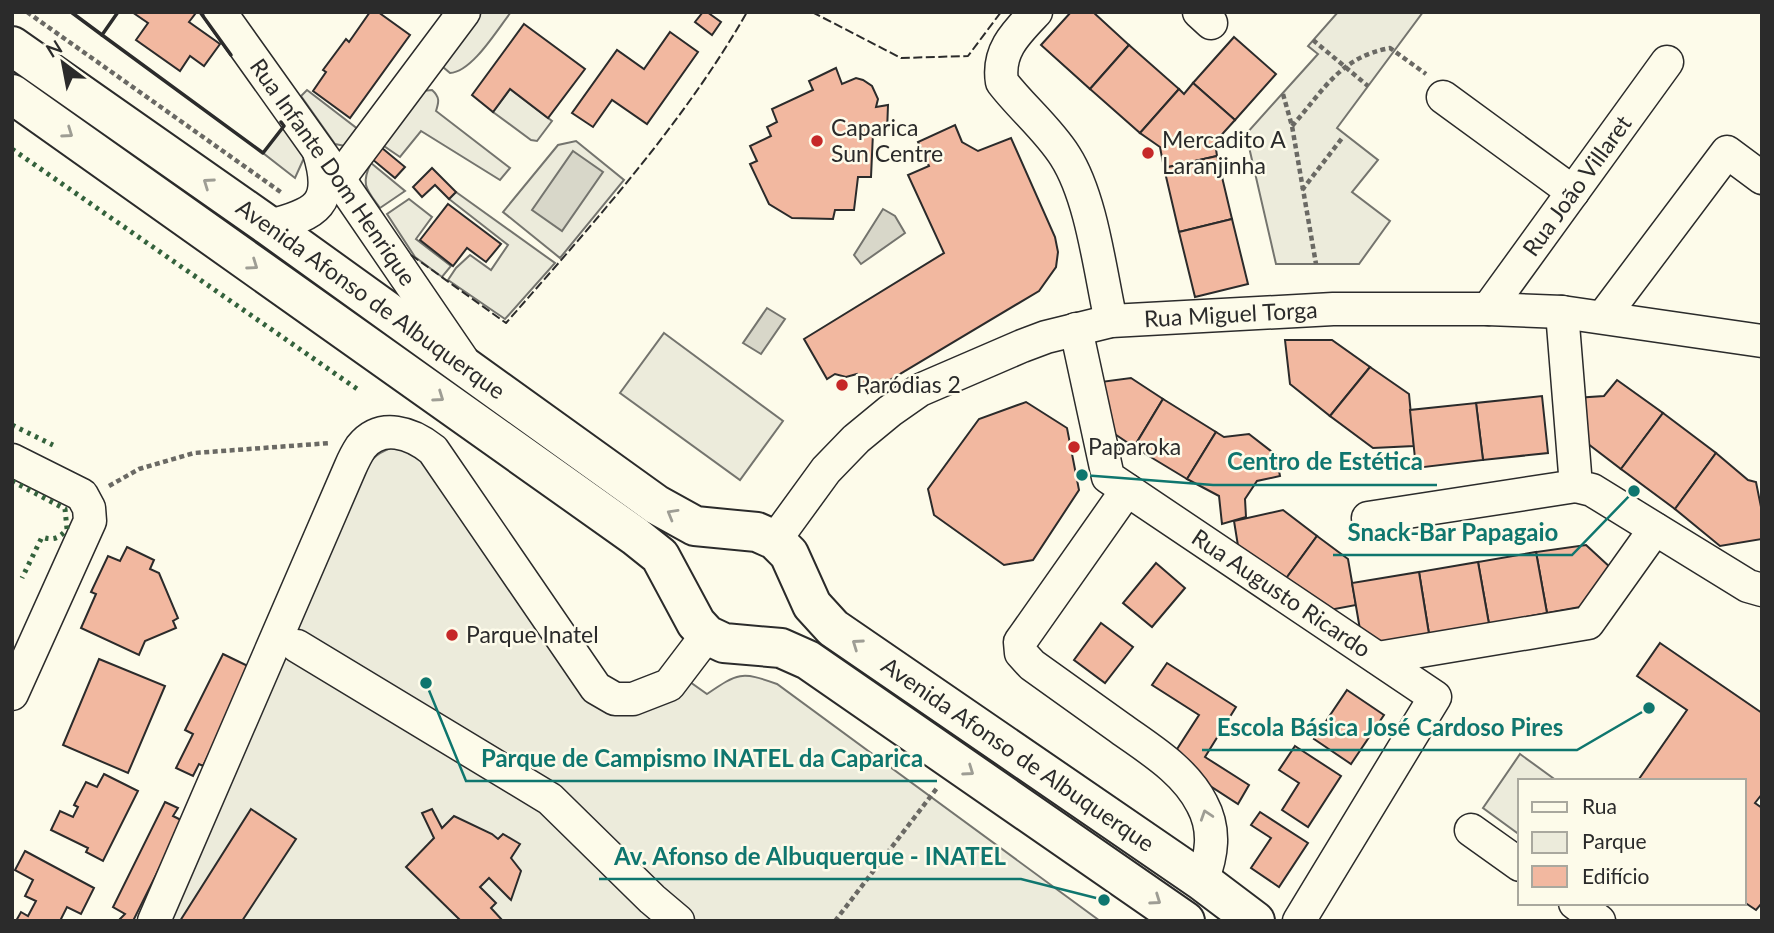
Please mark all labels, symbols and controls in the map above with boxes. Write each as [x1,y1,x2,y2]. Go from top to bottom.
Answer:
north arrow [28,28,98,98]
text: N [41,35,66,62]
street label: Rua Infante Dom Henrique [245,53,423,291]
street label: Rua João Villaret [1516,109,1637,261]
place label: Caparica Sun Centre [831,113,943,167]
one-way arrow [60,125,73,137]
place label: Mercadito A Laranjinha [1162,125,1286,179]
marker: Caparica Sun Centre [809,133,825,149]
marker: Mercadito A Laranjinha [1140,145,1156,161]
one-way arrow [203,179,216,191]
street label: Avenida Afonso de Albuquerque [231,193,511,404]
one-way arrow [245,257,258,269]
street label: Rua Miguel Torga [1143,295,1318,332]
place label: Paródias 2 [856,370,961,398]
marker: Paródias 2 [834,377,850,393]
one-way arrow [431,389,444,401]
place label: Paparoka [1088,432,1181,460]
marker: Paparoka [1066,439,1082,455]
callout: Centro de Estética [1213,440,1437,485]
text: Centro de Estética [1227,446,1423,475]
one-way arrow [667,509,680,522]
callout: Snack-Bar Papagaio [1333,510,1572,555]
text: Snack-Bar Papagaio [1348,517,1558,546]
street label: Rua Augusto Ricardo [1187,523,1376,663]
place label: Parque Inatel [466,620,599,648]
marker: Parque Inatel [444,627,460,643]
one-way arrow [851,639,864,652]
street label: Avenida Afonso de Albuquerque [877,651,1160,857]
callout: Escola Básica José Cardoso Pires [1202,705,1577,750]
text: Escola Básica José Cardoso Pires [1217,712,1563,741]
callout: Parque de Campismo INATEL da Caparica [466,736,937,781]
text: Parque de Campismo INATEL da Caparica [481,743,923,772]
one-way arrow [961,763,974,775]
legend [1518,779,1746,905]
text: Rua [1582,793,1617,818]
one-way arrow [1200,810,1214,822]
text: Parque [1582,828,1647,853]
callout: Av. Afonso de Albuquerque - INATEL [599,834,1021,879]
text: Av. Afonso de Albuquerque - INATEL [613,841,1006,870]
text: Edifício [1582,863,1650,888]
one-way arrow [1148,892,1161,904]

